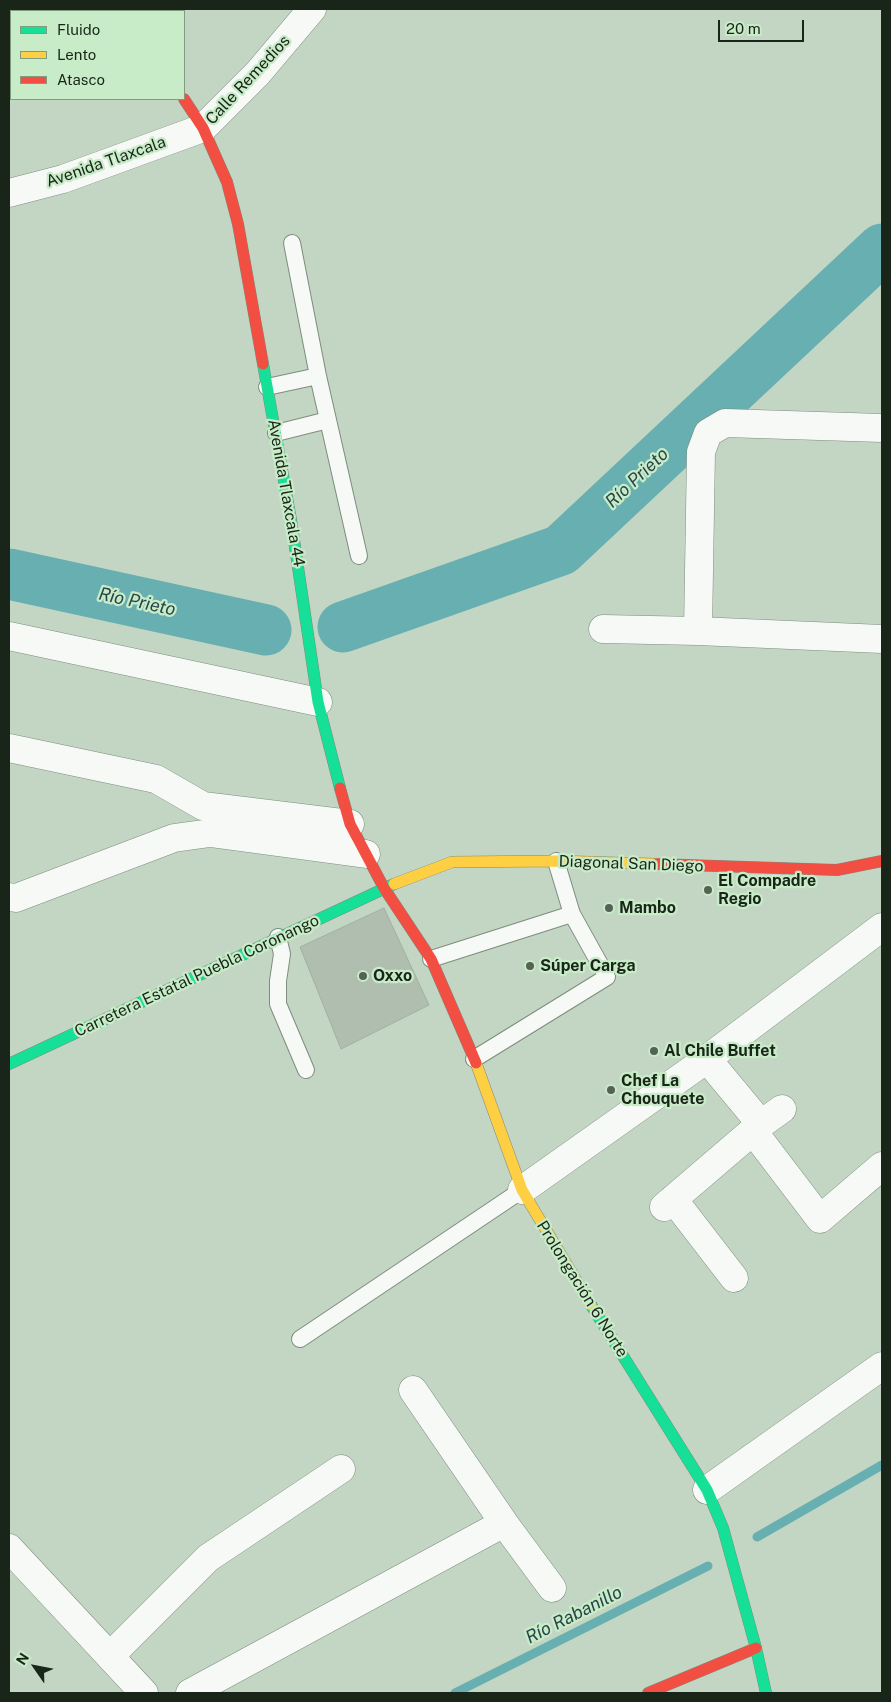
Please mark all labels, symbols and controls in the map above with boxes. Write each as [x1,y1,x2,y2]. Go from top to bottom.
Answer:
legend [10,10,185,100]
scale bar [721,10,807,42]
text: 20 m [726,20,761,37]
text: Fluido [57,21,100,38]
street label: Calle Remedios [202,31,294,129]
text: Lento [57,46,96,63]
text: Atasco [57,71,105,88]
street label: Avenida Tlaxcala [44,132,168,192]
street label: Avenida Tlaxcala 44 [264,418,308,568]
water label: Río Prieto [601,443,673,513]
water label: Río Prieto [97,583,177,621]
street label: Diagonal San Diego [558,852,704,876]
place label: El Compadre Regio [718,871,816,909]
marker: El Compadre Regio [702,884,714,896]
place label: Mambo [619,898,676,918]
marker: Mambo [603,902,615,914]
street label: Carretera Estatal Puebla Coronango [72,911,322,1041]
place label: Súper Carga [540,956,635,976]
marker: Súper Carga [524,960,536,972]
place label: Oxxo [373,966,412,986]
marker: Oxxo [357,970,369,982]
place label: Al Chile Buffet [664,1041,776,1061]
marker: Al Chile Buffet [648,1045,660,1057]
place label: Chef La Chouquete [621,1071,704,1109]
marker: Chef La Chouquete [605,1084,617,1096]
street label: Prolongación 6 Norte [532,1217,632,1361]
water label: Río Rabanillo [522,1581,626,1649]
north arrow [10,1642,60,1692]
text: N [13,1650,32,1668]

